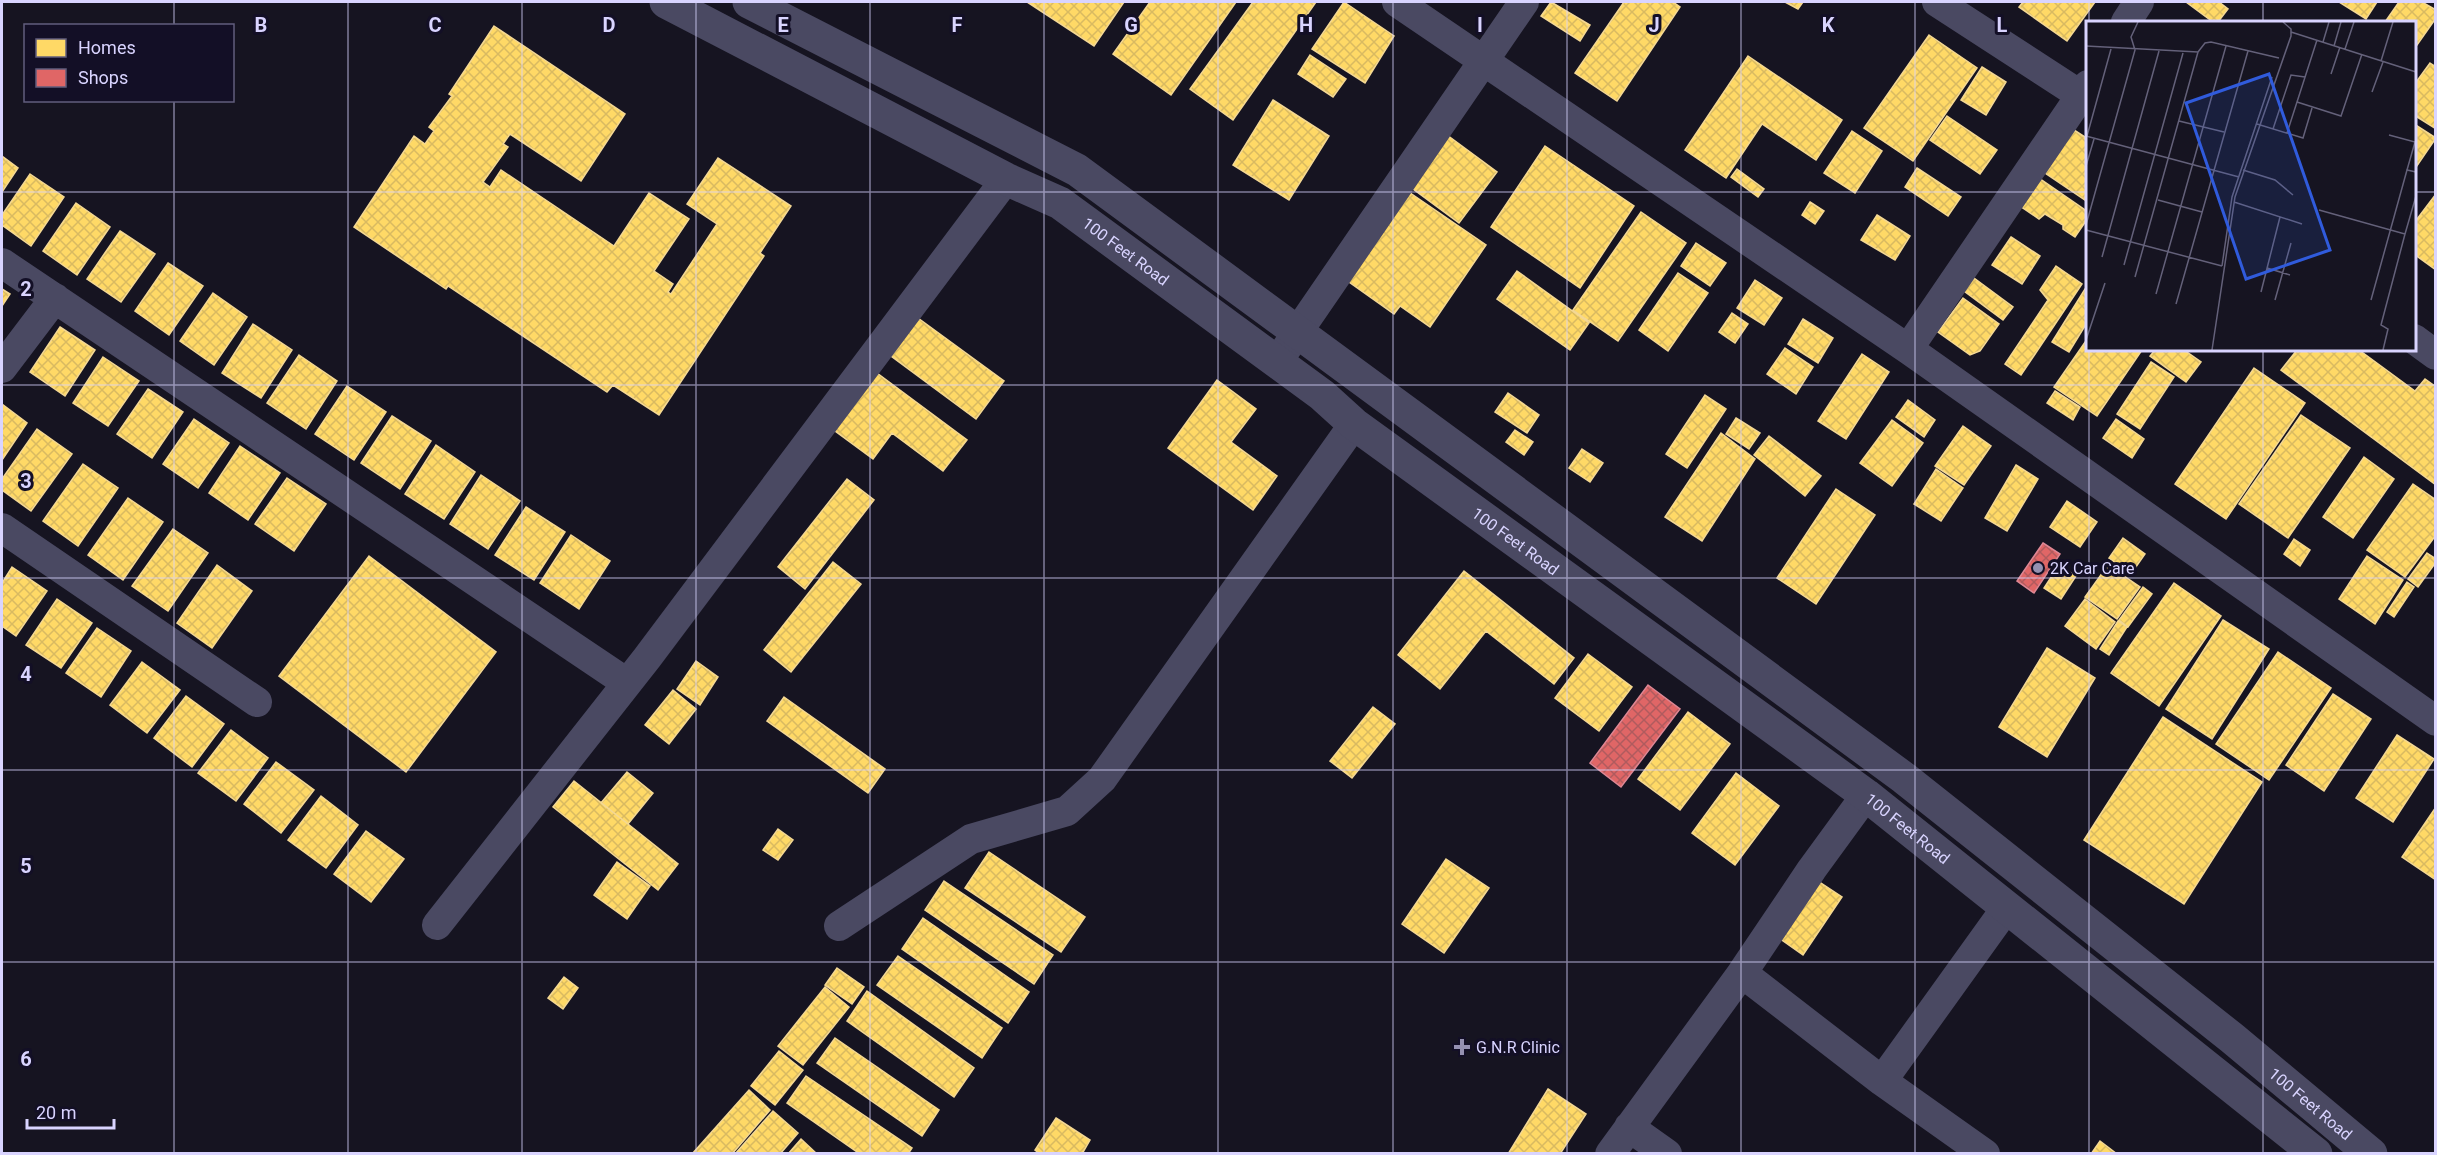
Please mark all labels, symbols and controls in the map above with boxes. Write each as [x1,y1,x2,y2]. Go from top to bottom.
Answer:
text: B [255,13,267,37]
text: C [428,13,442,37]
text: D [603,13,616,37]
text: E [777,13,789,37]
text: F [952,13,963,37]
text: G [1124,13,1138,37]
text: H [1299,13,1313,37]
text: I [1477,13,1483,37]
text: J [1648,13,1660,37]
text: K [1822,13,1835,37]
text: L [1997,13,2008,37]
inset map [2086,21,2416,351]
legend [24,24,234,102]
text: Homes [78,37,136,58]
text: Shops [78,67,128,88]
street label: 100 Feet Road [1079,214,1172,290]
text: 2 [20,277,32,301]
text: 3 [20,469,32,493]
street label: 100 Feet Road [1468,504,1562,579]
place label: 2K Car Care [2050,559,2134,578]
marker: 2K Car Care [2031,561,2045,575]
text: 4 [20,662,32,686]
street label: 100 Feet Road [1861,789,1953,868]
text: 5 [20,854,32,878]
marker: G.N.R Clinic [1453,1038,1471,1056]
place label: G.N.R Clinic [1476,1038,1560,1057]
text: 6 [20,1047,32,1071]
street label: 100 Feet Road [2265,1064,2356,1144]
scale bar [27,1092,114,1130]
text: 20 m [36,1102,76,1123]

